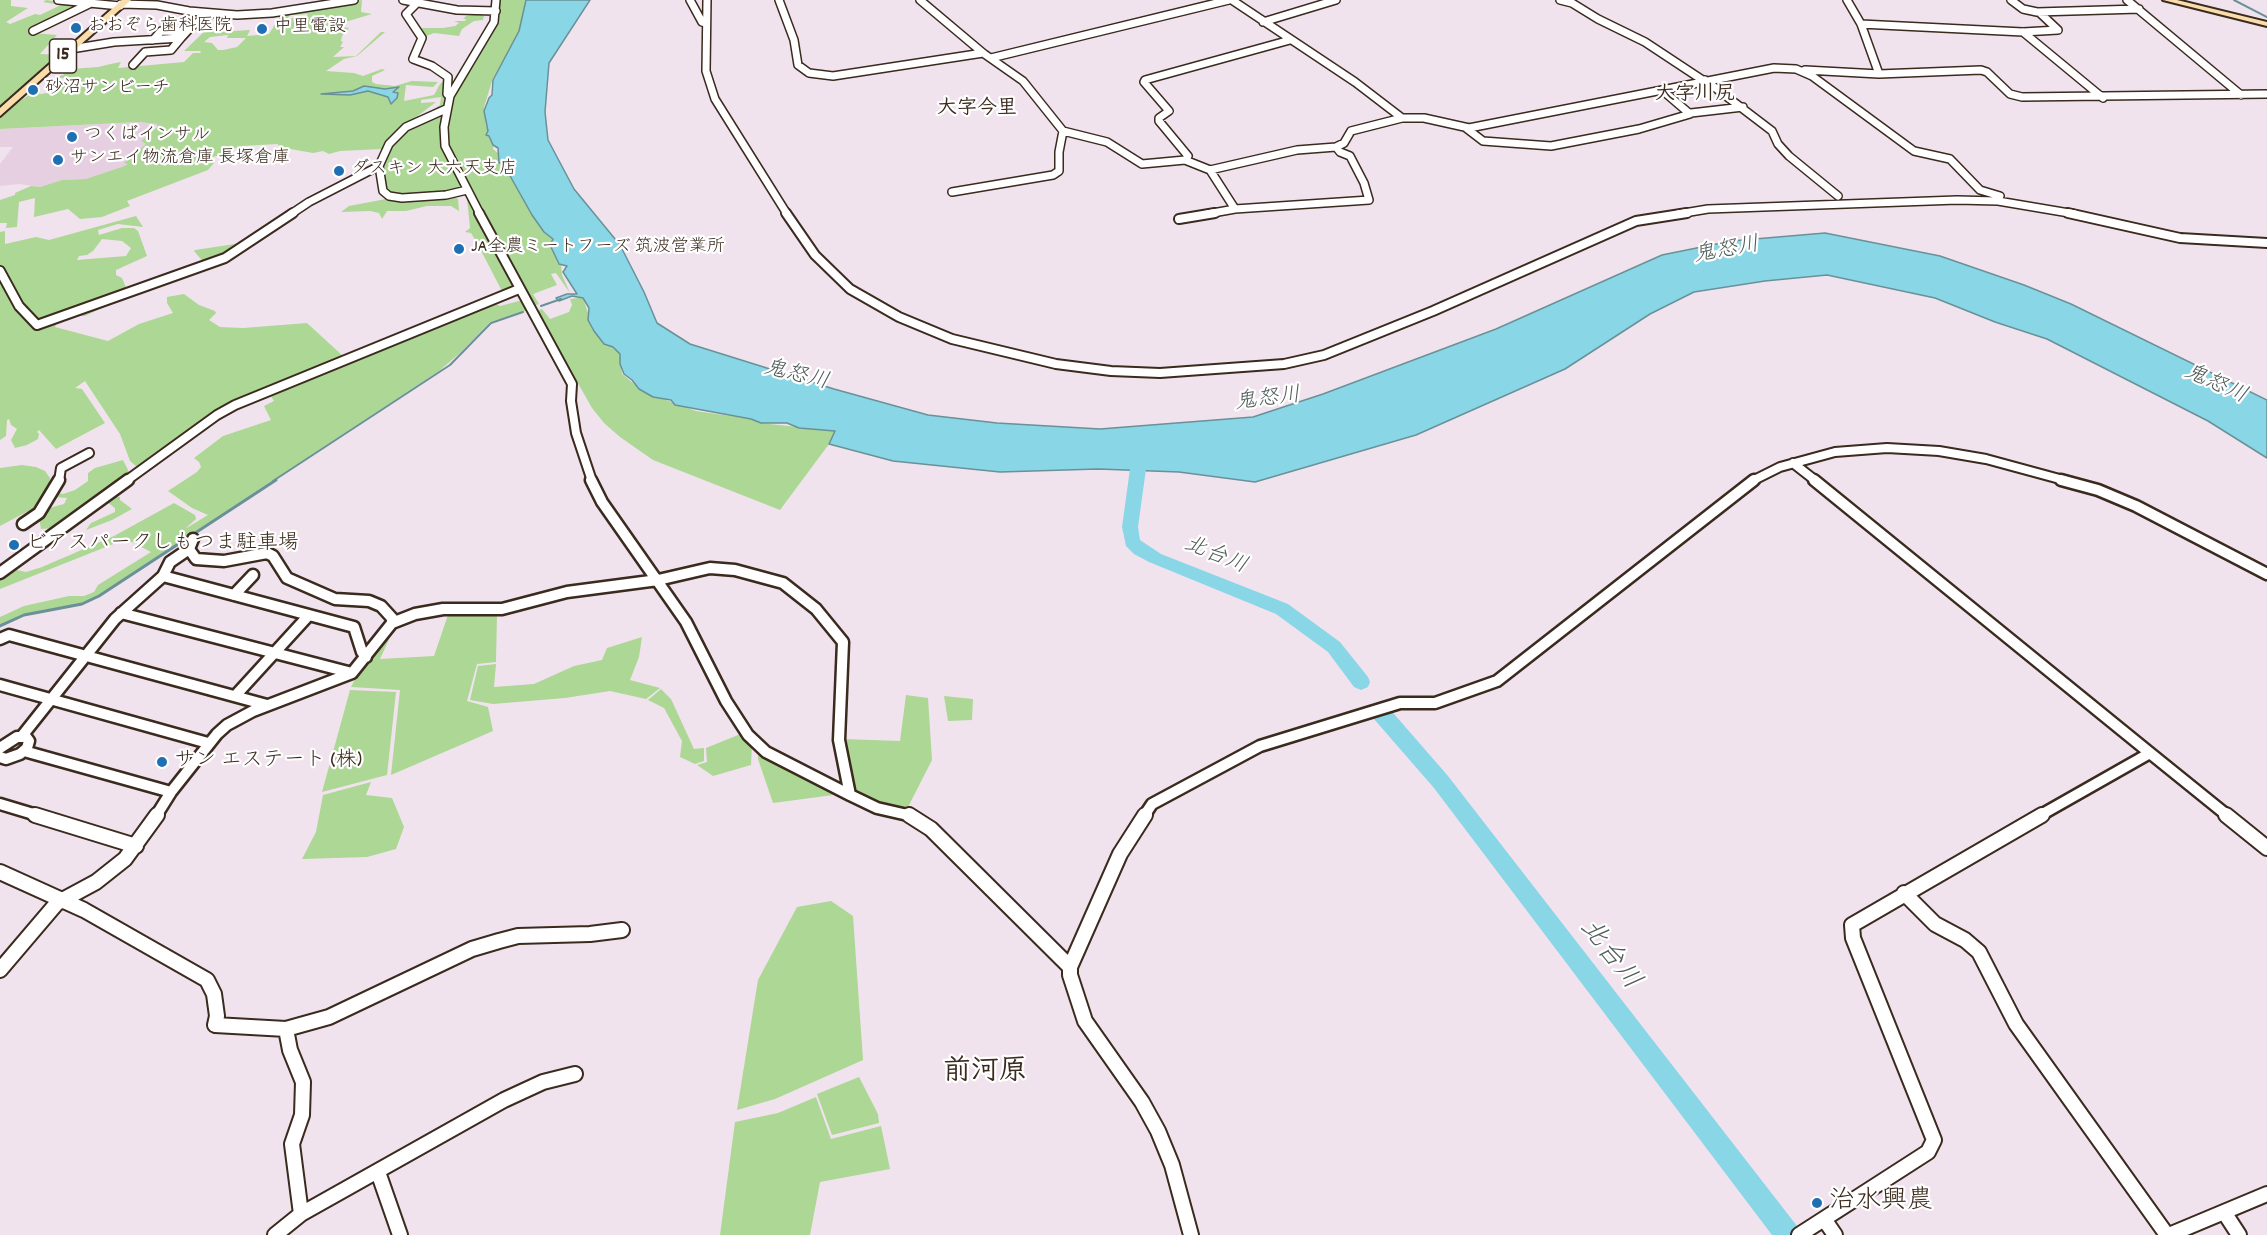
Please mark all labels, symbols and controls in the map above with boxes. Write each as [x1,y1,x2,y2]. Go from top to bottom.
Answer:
place label: おおぞら歯科医院 [88,17,232,39]
place label: 中里電設 [274,18,346,40]
marker: おおぞら歯科医院 [69,21,83,35]
marker: 中里電設 [255,22,269,36]
road number: 15 [50,39,76,73]
place label: 砂沼サンビーチ [45,79,170,101]
marker: 砂沼サンビーチ [26,83,40,97]
district label: 大字川尻 [1655,84,1735,108]
district label: 大字今里 [937,98,1017,122]
place label: つくばインサル [84,126,210,148]
marker: つくばインサル [65,130,79,144]
place label: サンエイ物流倉庫 長塚倉庫 [70,149,290,171]
marker: サンエイ物流倉庫 長塚倉庫 [51,153,65,167]
place label: ダスキン 大六天支店 [351,160,517,182]
marker: ダスキン 大六天支店 [332,164,346,178]
water label: 鬼怒川 [1692,233,1762,271]
place label: JA全農ミートフーズ 筑波営業所 [471,238,725,260]
marker: JA全農ミートフーズ 筑波営業所 [452,242,466,256]
water label: 鬼怒川 [761,356,831,398]
water label: 鬼怒川 [2179,361,2251,411]
water label: 鬼怒川 [1234,384,1302,418]
place label: ビアスパークしもつま駐車場 [26,532,299,558]
water label: 北台川 [1179,532,1251,582]
marker: ビアスパークしもつま駐車場 [7,538,21,552]
place label: サン エステート (株) [174,749,362,775]
marker: サン エステート (株) [155,755,169,769]
water label: 北台川 [1570,914,1646,998]
district label: 前河原 [943,1057,1027,1091]
place label: 治水興農 [1829,1187,1933,1219]
marker: 治水興農 [1810,1196,1824,1210]

